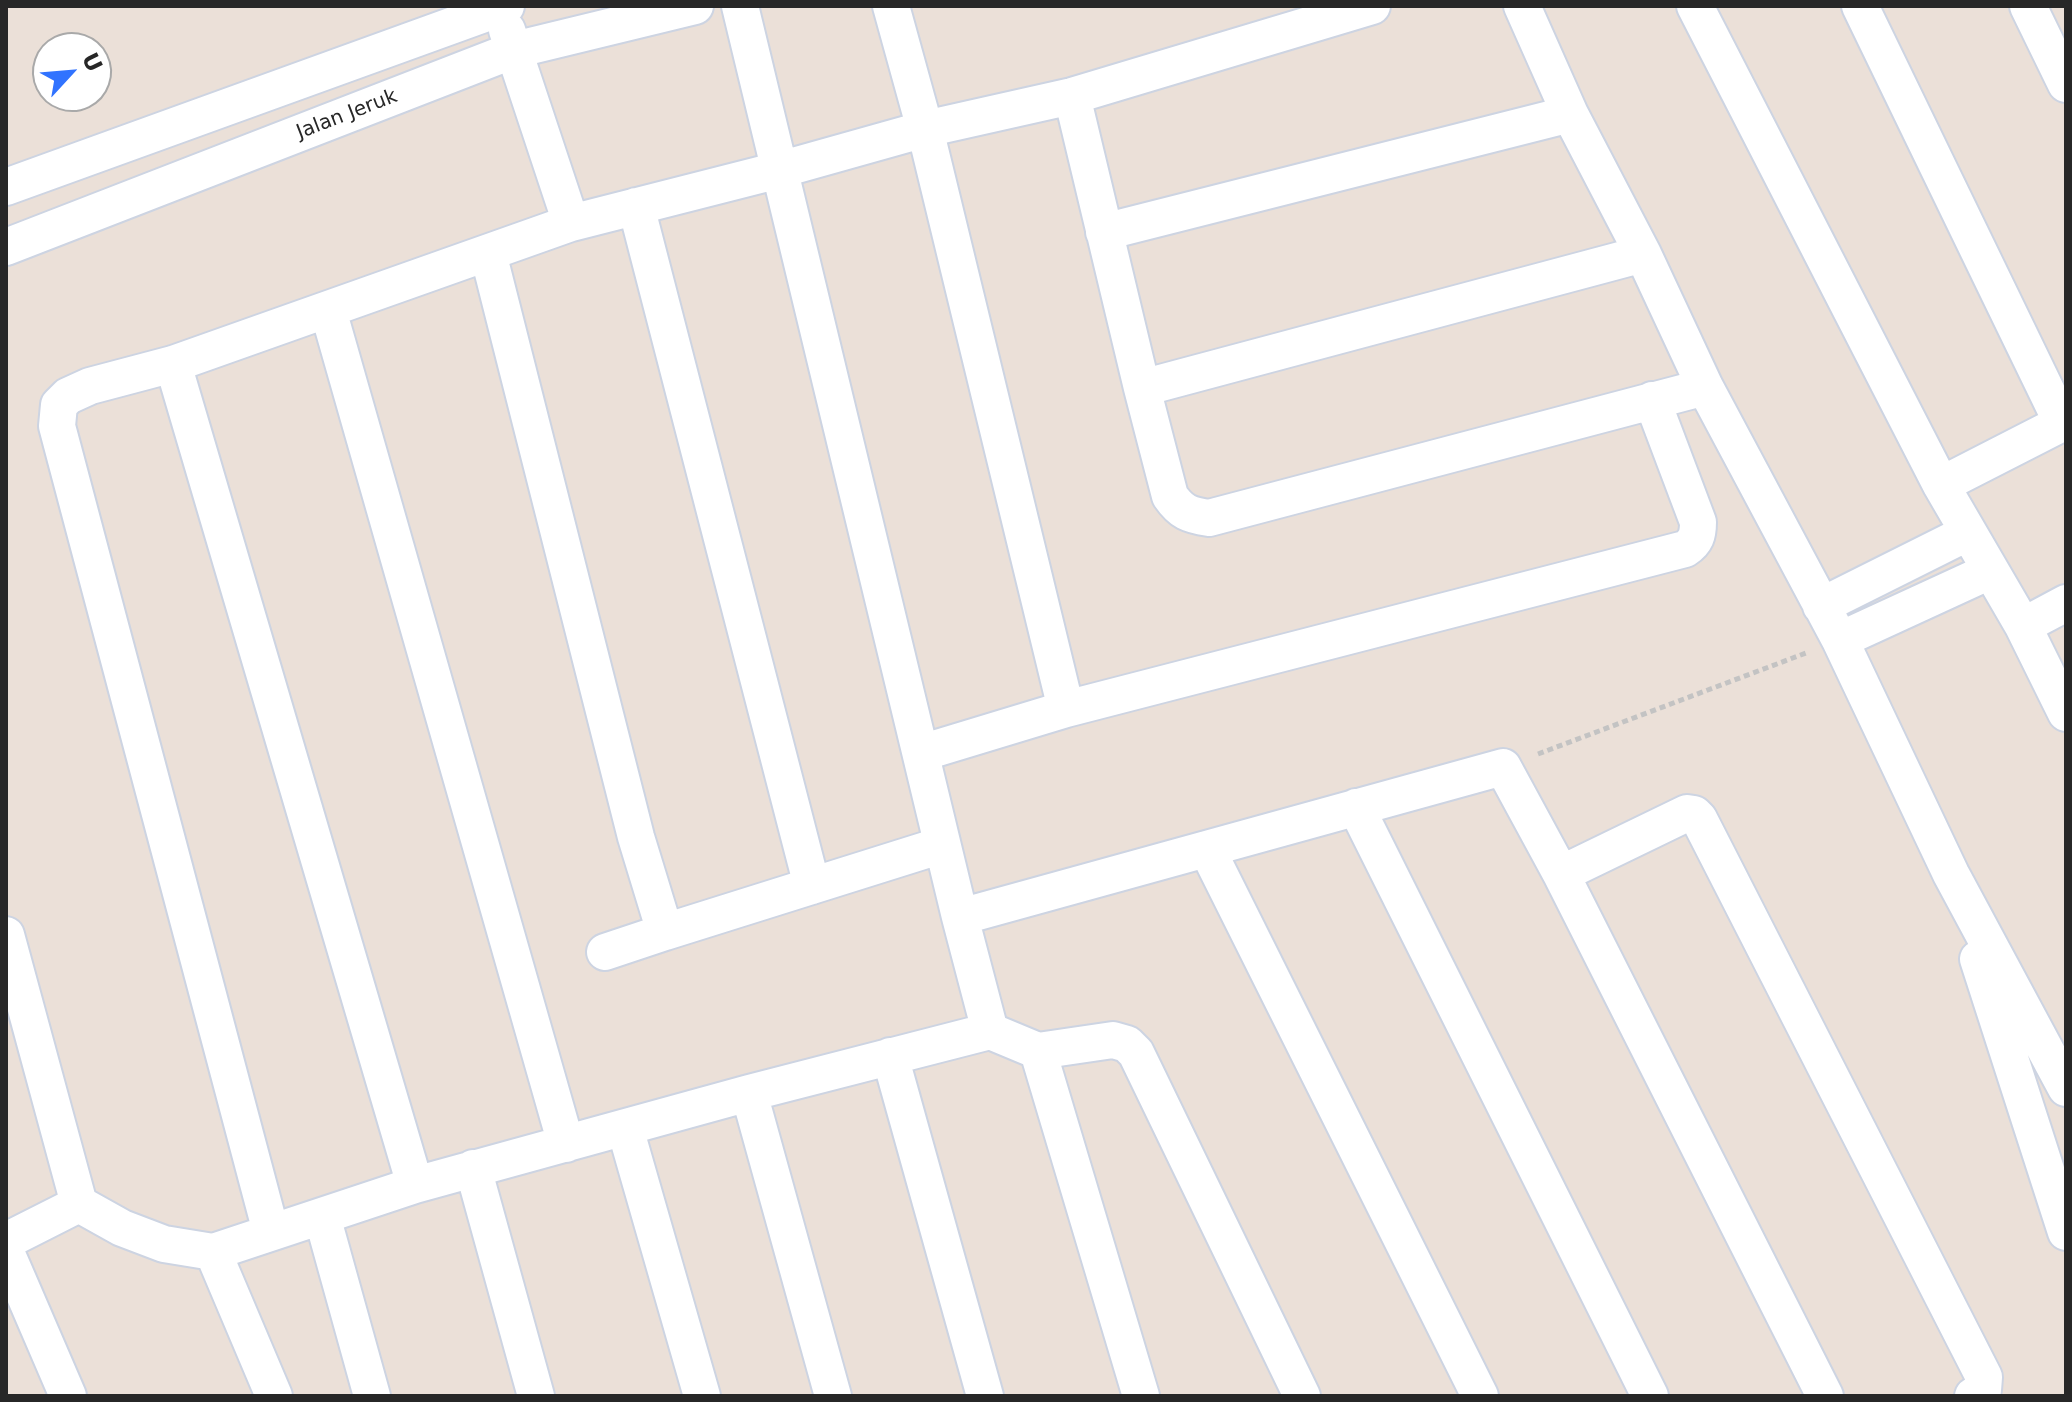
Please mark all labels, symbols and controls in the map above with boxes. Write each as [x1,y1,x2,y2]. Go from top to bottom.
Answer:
north arrow [32,32,112,112]
text: U [77,49,107,76]
street label: Jalan Jeruk [293,85,401,145]

